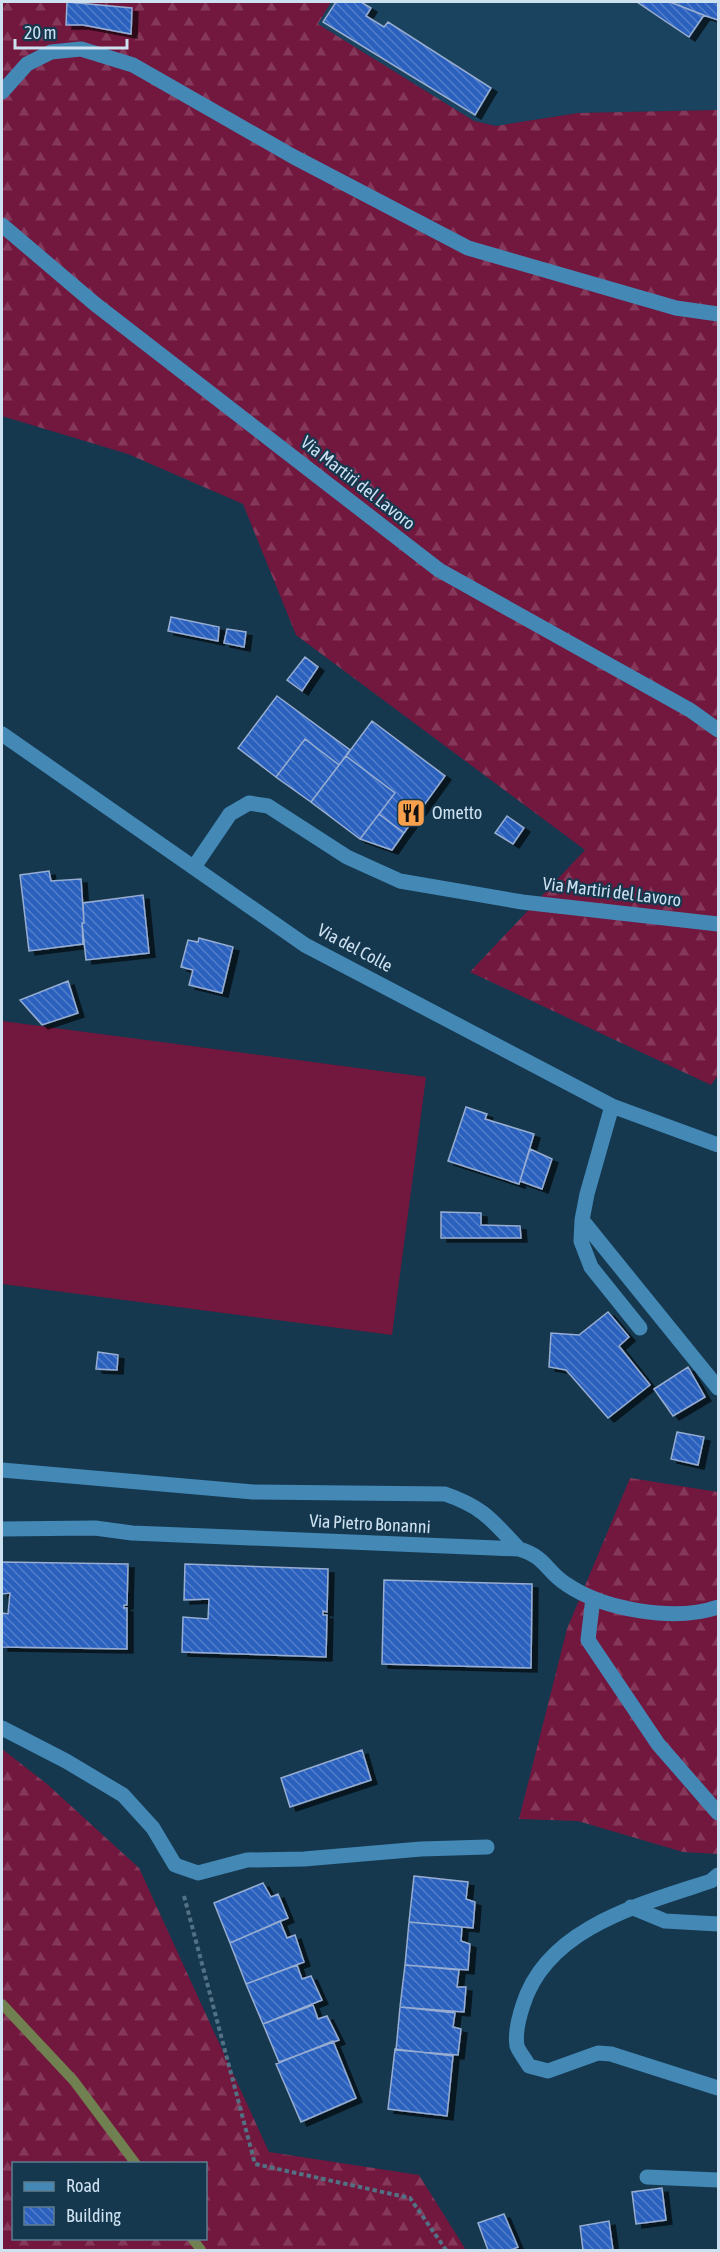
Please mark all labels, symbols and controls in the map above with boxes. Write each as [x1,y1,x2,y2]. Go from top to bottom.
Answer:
scale bar [15,12,128,50]
text: 20 m [24,22,56,43]
street label: Via Martiri del Lavoro [297,431,420,534]
restaurant icon: Ometto [395,797,427,829]
place label: Ometto [432,802,482,823]
street label: Via Martiri del Lavoro [542,873,682,910]
street label: Via del Colle [314,919,396,976]
street label: Via Pietro Bonanni [309,1510,431,1537]
legend [12,2162,207,2240]
text: Road [66,2175,100,2196]
text: Building [66,2205,121,2226]

